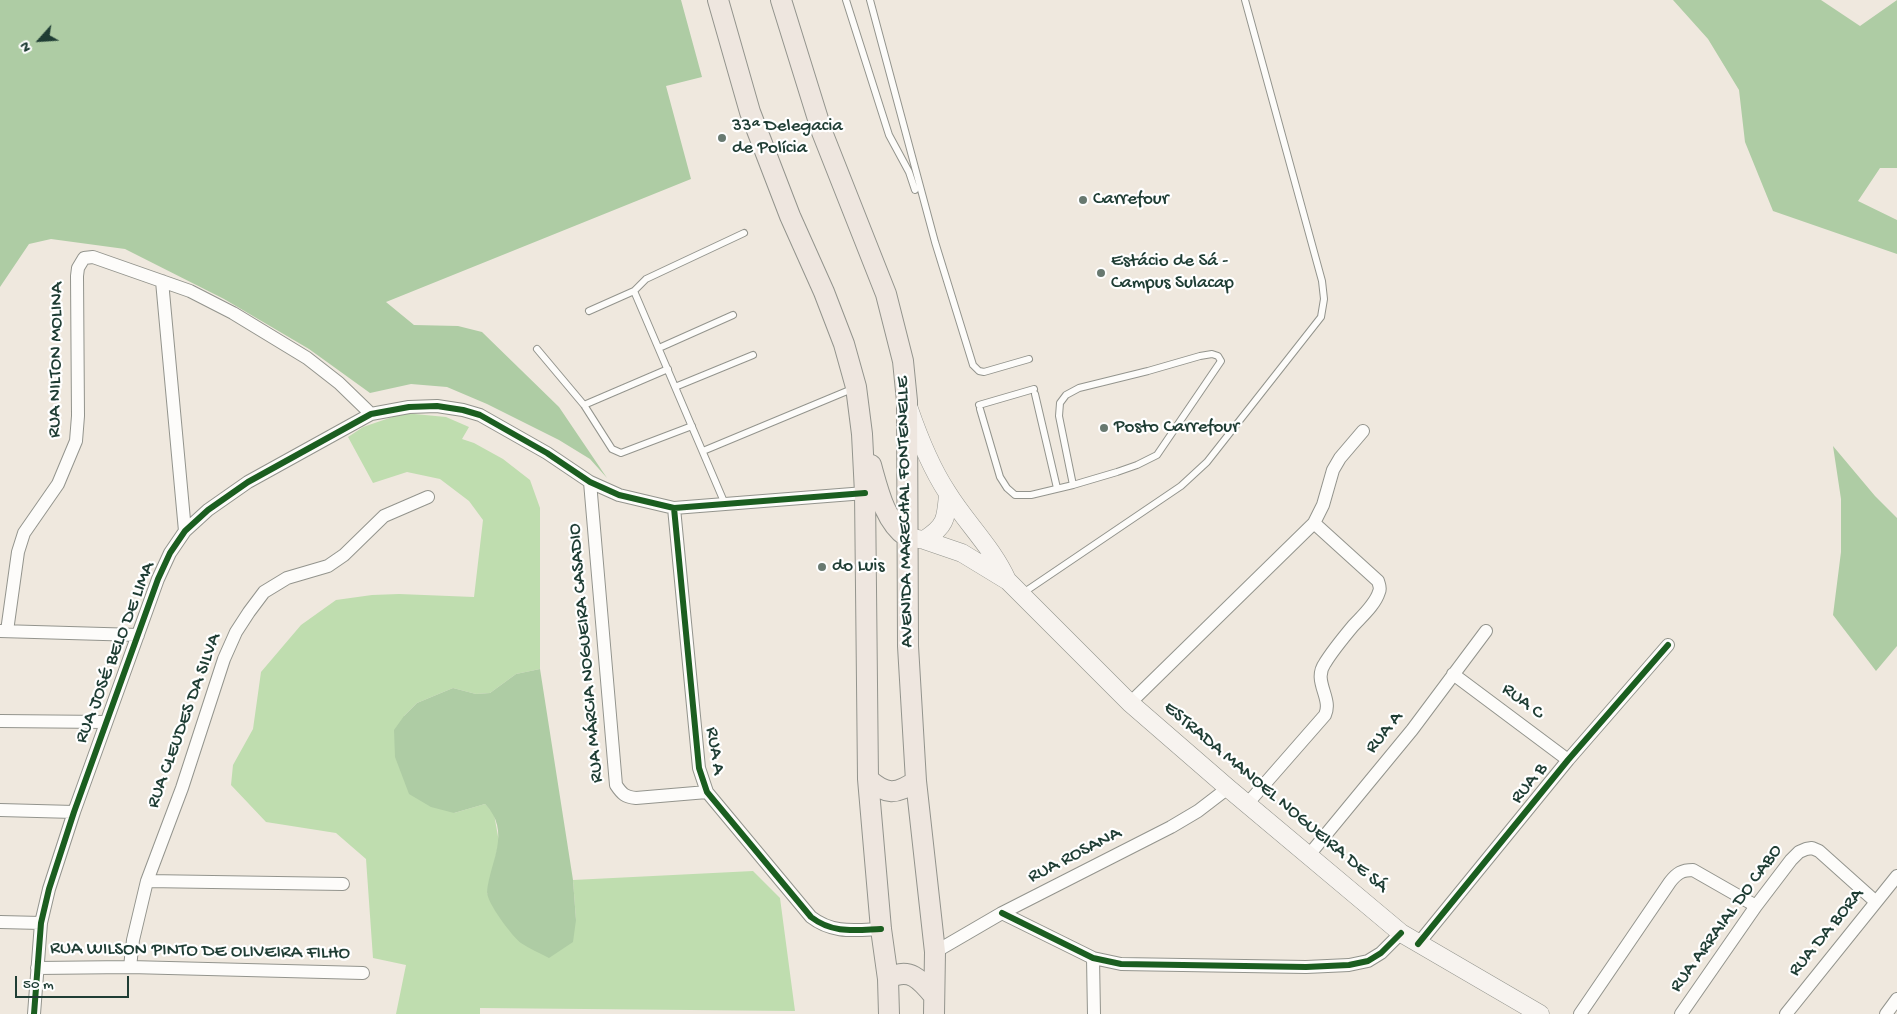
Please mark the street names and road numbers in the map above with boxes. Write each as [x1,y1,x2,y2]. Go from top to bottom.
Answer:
street label: RUA NILTON MOLINA [44,282,70,438]
street label: AVENIDA MARECHAL FONTENELLE [892,376,920,648]
street label: RUA MÁRCIA NOGUEIRA CASADIO [564,522,610,784]
street label: RUA JOSÉ BELO DE LIMA [71,559,161,747]
street label: RUA CLEUDES DA SILVA [143,630,227,812]
street label: RUA C [1496,679,1548,725]
street label: ESTRADA MANOEL NOGUEIRA DE SÁ [1158,697,1392,899]
street label: RUA A [1361,707,1409,759]
street label: RUA A [699,726,729,776]
street label: RUA B [1507,759,1553,809]
street label: RUA ROSANA [1025,823,1125,889]
street label: RUA ARRAIAL DO CABO [1666,841,1788,997]
street label: RUA DA BORA [1784,884,1870,982]
street label: RUA WILSON PINTO DE OLIVEIRA FILHO [50,938,350,966]

